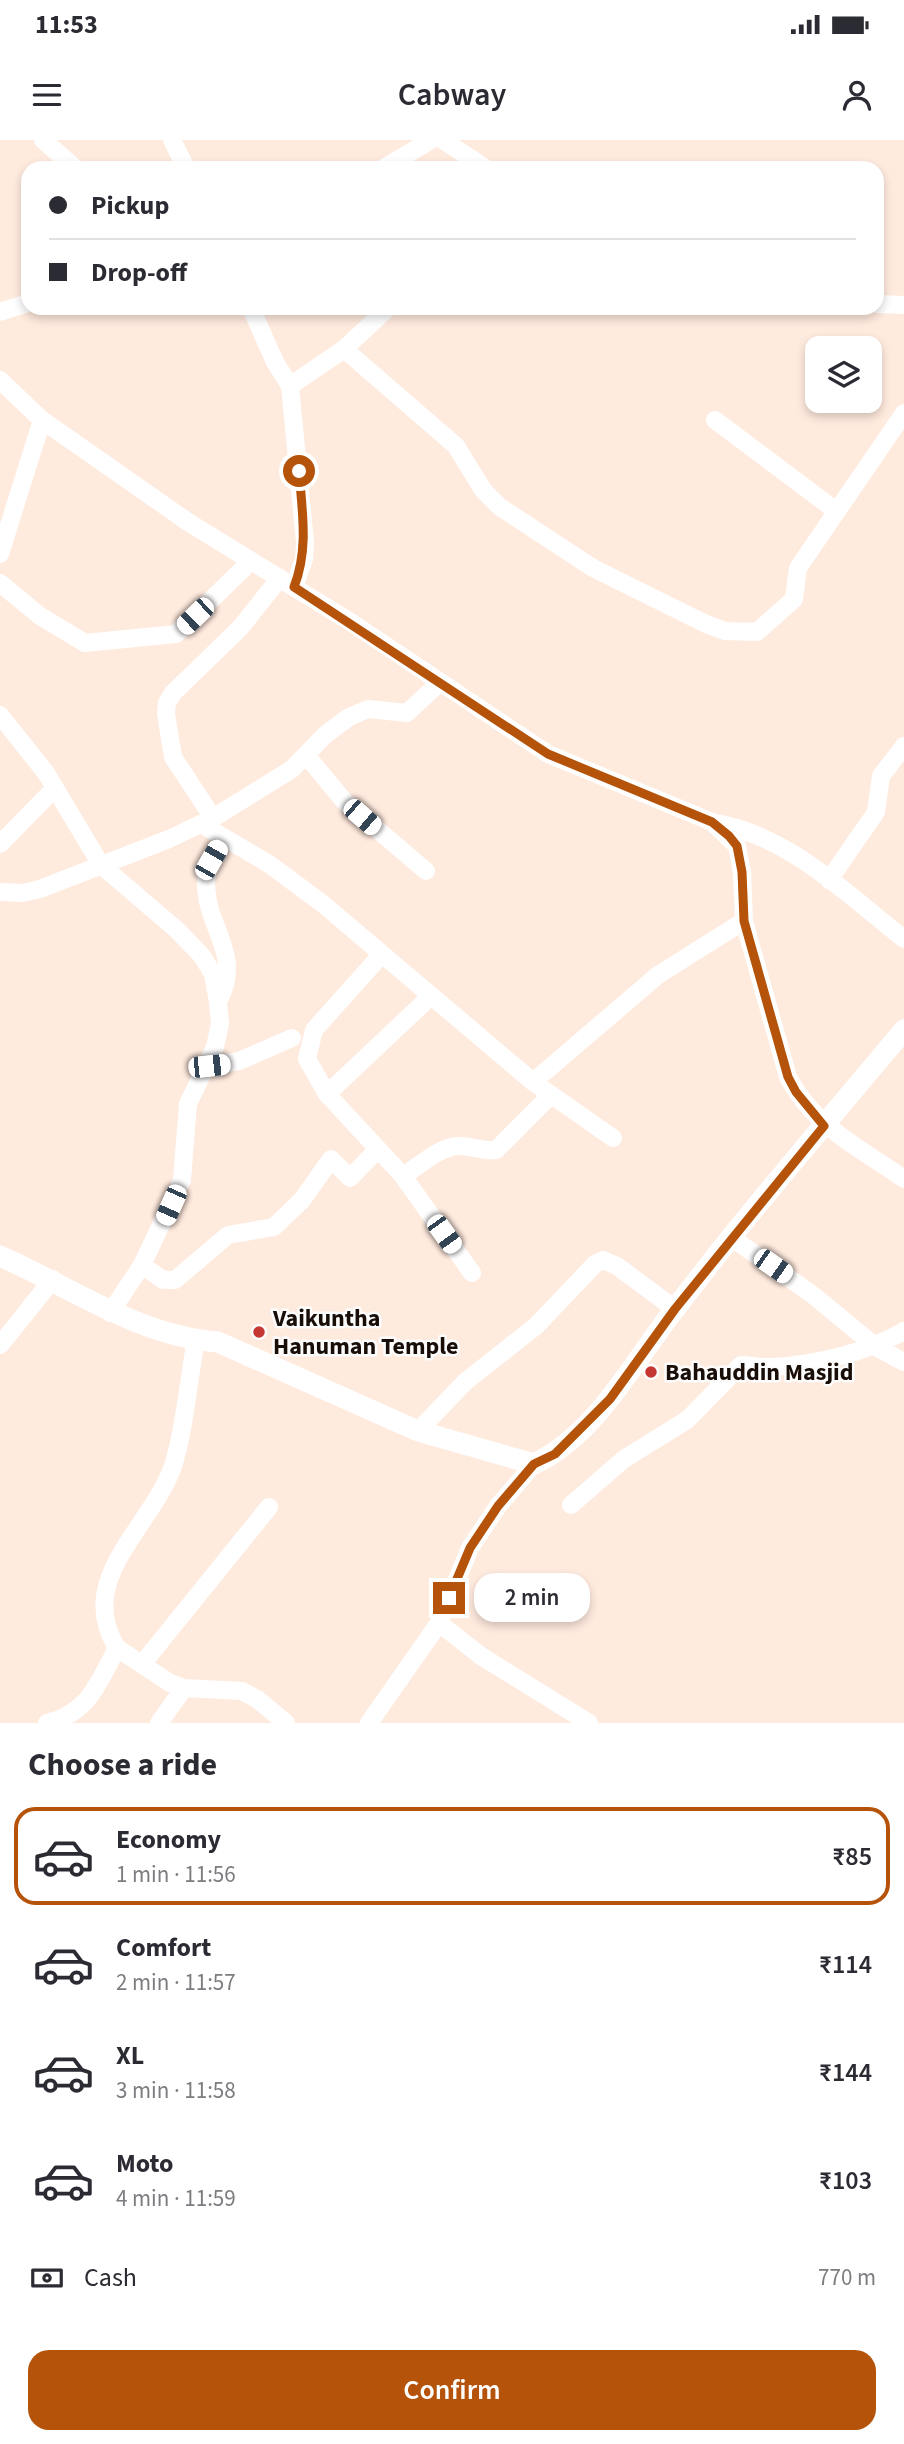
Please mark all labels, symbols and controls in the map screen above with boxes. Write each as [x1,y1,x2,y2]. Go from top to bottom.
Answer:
text: 11:53 [35,6,98,43]
text: Cabway [398,72,506,118]
icon: menu [28,76,66,114]
icon: person [838,76,876,114]
text: Pickup [91,187,169,224]
text: Drop-off [91,254,187,291]
map controls [805,336,882,413]
button: layers [805,336,882,413]
route start [283,455,315,487]
car [173,594,218,638]
car [340,795,385,839]
car [192,837,231,883]
car [188,1053,231,1079]
car [153,1182,190,1228]
car [424,1211,465,1257]
car [750,1245,797,1287]
place label: Vaikuntha Hanuman Temple [272,1301,459,1364]
marker: Vaikuntha Hanuman Temple [251,1324,267,1340]
place label: Bahauddin Masjid [665,1355,853,1390]
marker: Bahauddin Masjid [643,1364,659,1380]
callout: 2 min [474,1574,589,1622]
text: 2 min [505,1581,559,1614]
route end [433,1582,465,1614]
text: Choose a ride [28,1742,217,1788]
text: Economy [116,1821,221,1858]
icon: car [32,1825,95,1888]
text: ₹85 [832,1838,872,1875]
text: 1 min · 11:56 [116,1858,236,1891]
text: Comfort [116,1929,211,1966]
icon: car [32,1933,95,1996]
text: ₹114 [819,1946,872,1983]
text: 2 min · 11:57 [116,1966,236,1999]
text: XL [116,2037,144,2074]
icon: car [32,2041,95,2104]
text: ₹144 [819,2054,872,2091]
text: 3 min · 11:58 [116,2074,236,2107]
text: Moto [116,2145,173,2182]
icon: car [32,2149,95,2212]
text: ₹103 [819,2162,872,2199]
text: 4 min · 11:59 [116,2182,236,2215]
icon: cash [28,2259,66,2297]
text: Cash [84,2259,137,2296]
text: 770 m [818,2261,876,2294]
button: Confirm [28,2350,876,2430]

